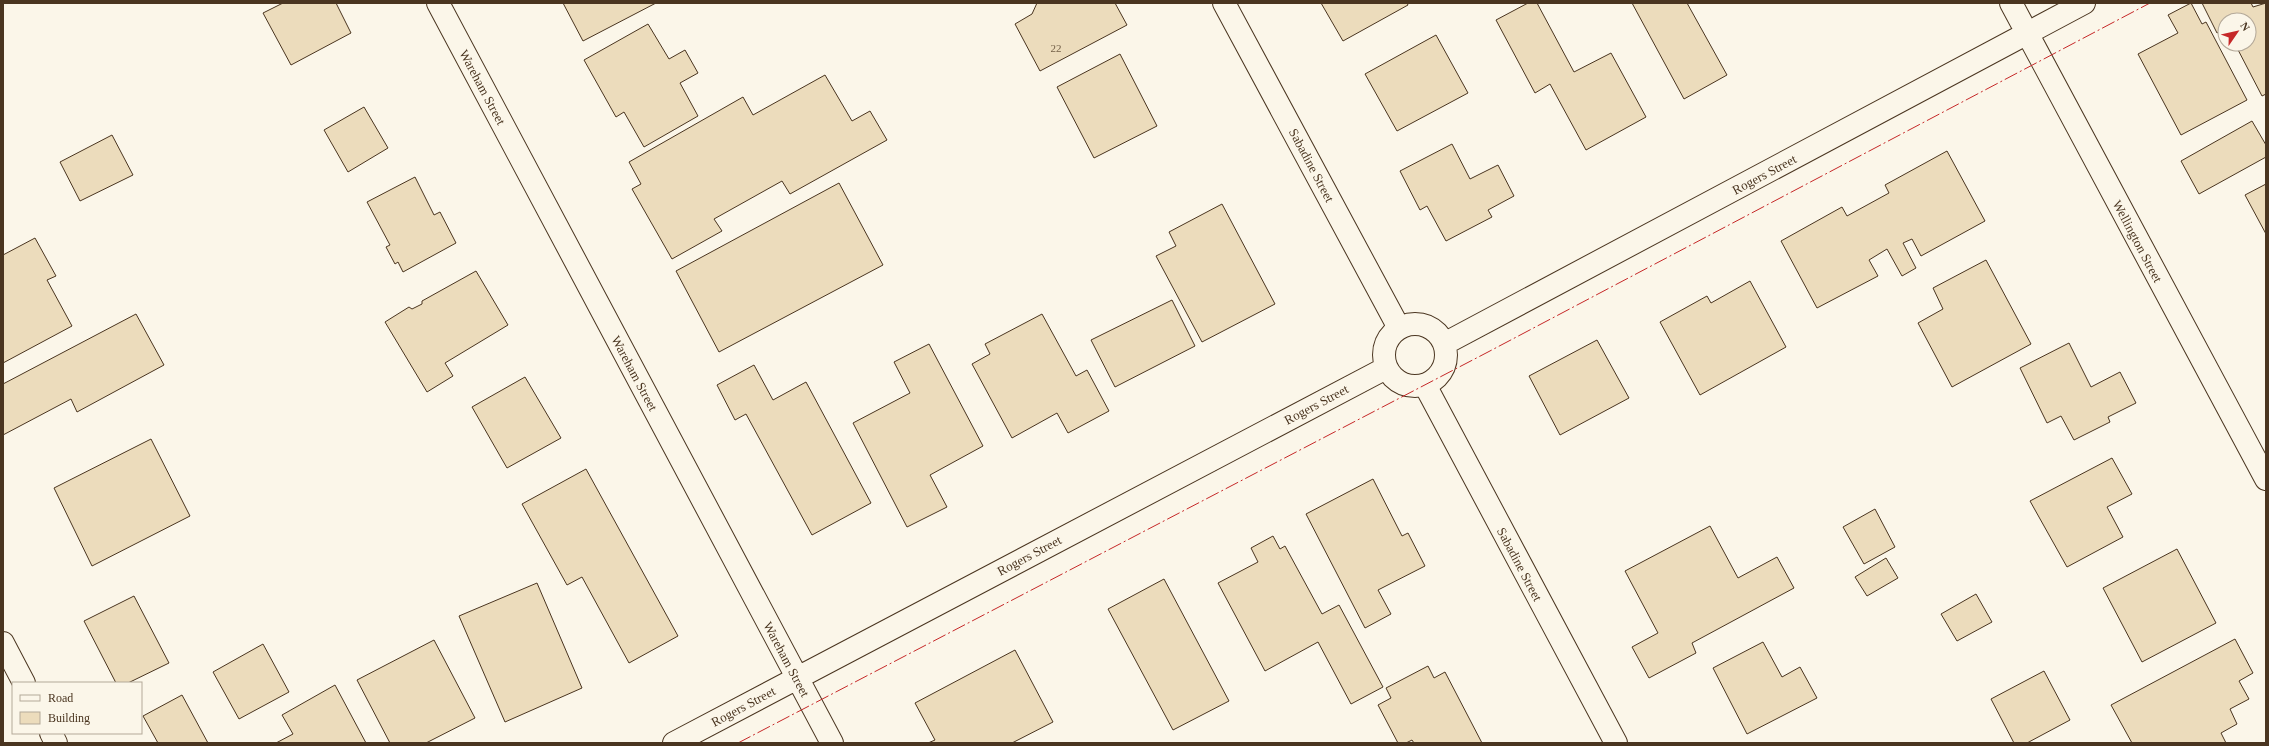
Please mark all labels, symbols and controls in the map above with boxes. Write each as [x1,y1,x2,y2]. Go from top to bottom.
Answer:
north arrow [2217,12,2257,52]
text: N [2238,20,2253,33]
house number: 22 [1051,42,1062,54]
street label: Wareham Street [456,47,509,128]
street label: Sabadine Street [1286,126,1337,205]
street label: Rogers Street [1730,151,1799,198]
street label: Wellington Street [2110,198,2166,285]
street label: Wareham Street [608,333,661,414]
street label: Rogers Street [1282,381,1351,428]
street label: Sabadine Street [1494,525,1545,604]
street label: Rogers Street [995,532,1064,579]
street label: Wareham Street [760,619,813,700]
legend [12,682,142,734]
street label: Rogers Street [709,683,778,730]
text: Road [48,691,73,705]
text: Building [48,711,90,725]

